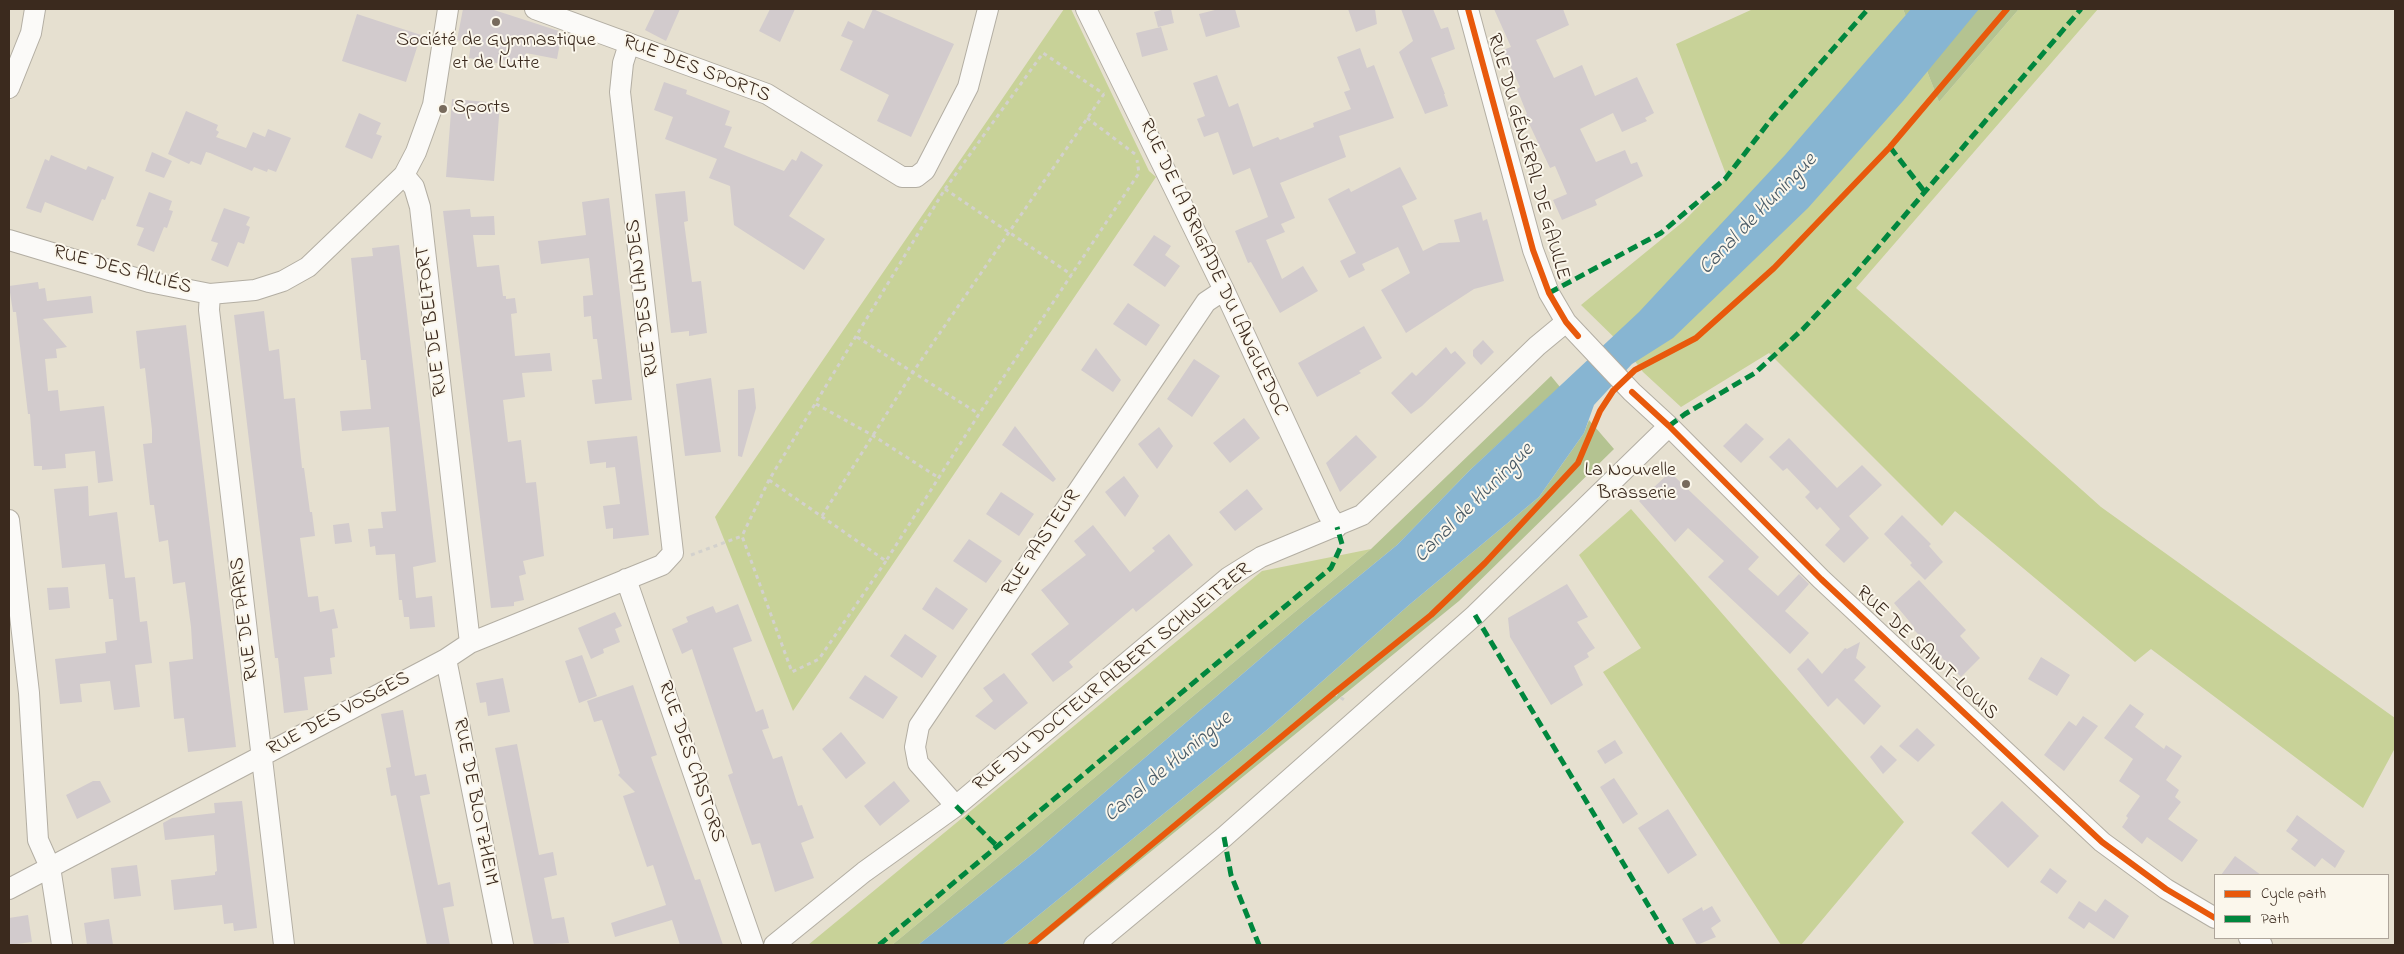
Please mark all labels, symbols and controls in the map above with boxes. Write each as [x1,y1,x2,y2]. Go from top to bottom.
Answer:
marker: Société de Gymnastique et de Lutte [490,16,502,28]
place label: Société de Gymnastique et de Lutte [396,30,596,77]
street label: RUE DES SPORTS [619,31,773,109]
street label: RUE DU GÉNÉRAL DE GAULLE [1480,31,1574,283]
place label: Sports [453,97,510,121]
marker: Sports [437,103,449,115]
street label: RUE DE LA BRIGADE DU LANGUEDOC [1132,116,1292,420]
water label: Canal de Huningue [1695,149,1823,281]
street label: RUE DES LANDES [622,218,666,378]
street label: RUE DES ALLIÉS [50,241,194,301]
street label: RUE DE BELFORT [412,244,454,398]
water label: Canal de Huningue [1410,439,1540,569]
place label: La Nouvelle Brasserie [1585,460,1676,507]
marker: La Nouvelle Brasserie [1680,478,1692,490]
street label: RUE PASTEUR [997,486,1087,602]
street label: RUE DE PARIS [227,556,265,682]
street label: RUE DU DOCTEUR ALBERT SCHWEITZER [969,558,1257,798]
street label: RUE DE SAINT-LOUIS [1850,582,2002,726]
street label: RUE DES VOSGES [263,667,415,763]
street label: RUE DES CASTORS [651,678,729,846]
water label: Canal de Huningue [1100,707,1238,829]
street label: RUE DE BLOTZHEIM [446,716,502,888]
legend [2214,874,2389,939]
text: Cycle path [2261,883,2326,905]
text: Path [2261,908,2289,930]

